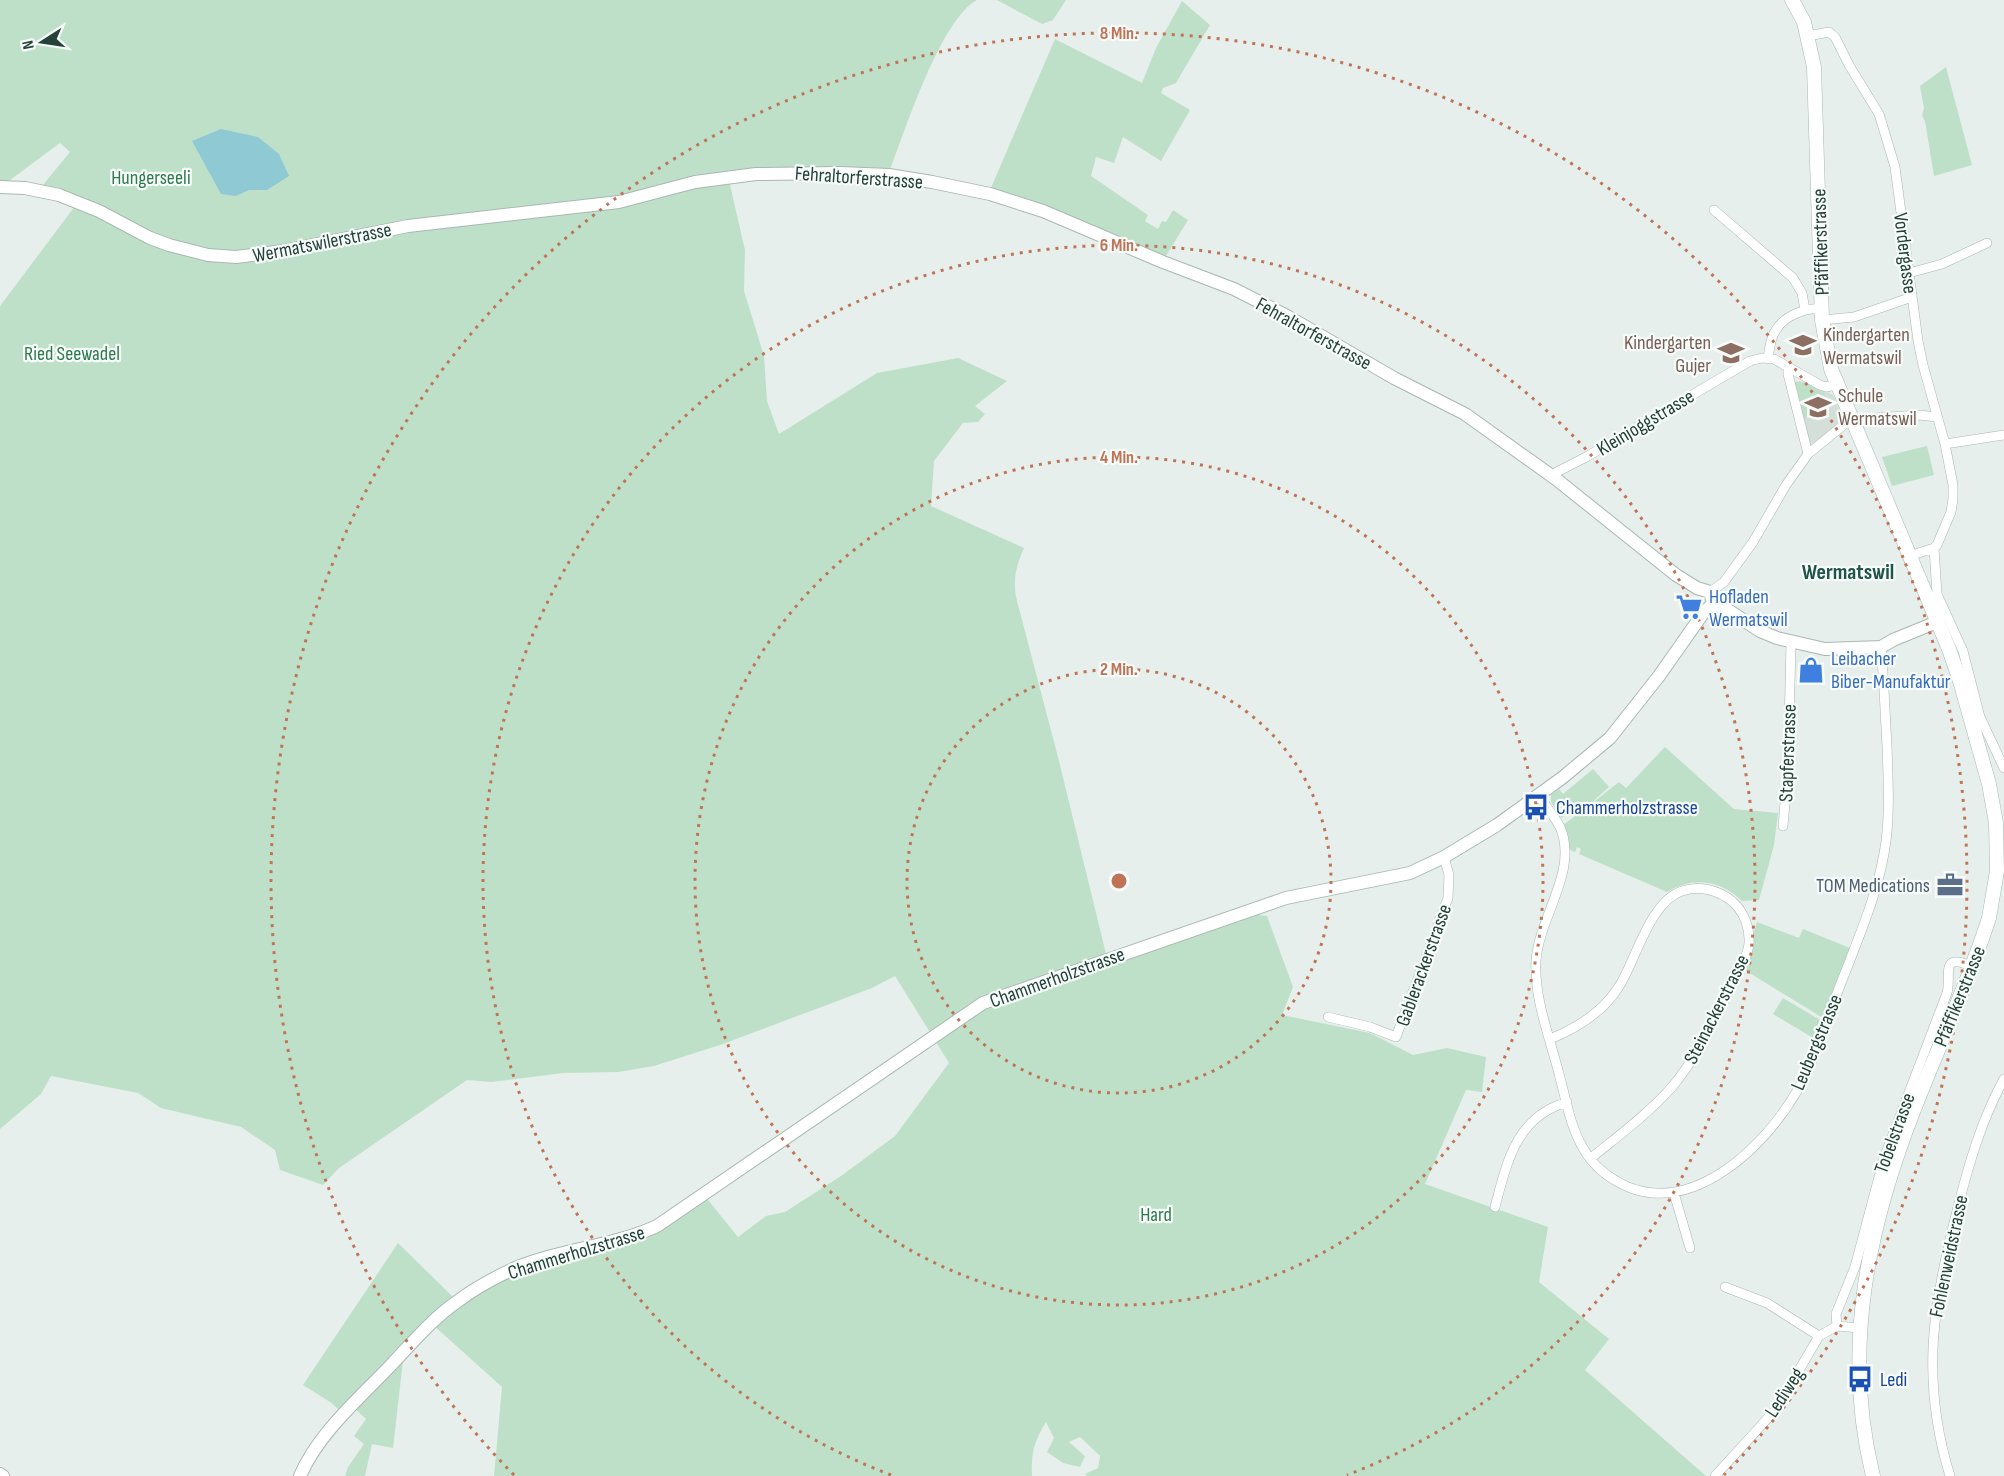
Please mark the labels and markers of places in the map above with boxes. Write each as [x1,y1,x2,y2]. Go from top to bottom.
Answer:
place label: Kindergarten Wermatswil [1823,323,1910,370]
school or university icon: Kindergarten Wermatswil [1788,330,1818,360]
place label: Kindergarten Gujer [1624,331,1711,378]
school or university icon: Kindergarten Gujer [1716,338,1746,368]
place label: Schule Wermatswil [1838,384,1917,431]
school or university icon: Schule Wermatswil [1803,392,1833,422]
place label: Hofladen Wermatswil [1709,585,1788,632]
supermarket icon: Hofladen Wermatswil [1674,592,1704,622]
place label: Leibacher Biber-Manufaktur [1831,647,1951,694]
shop icon: Leibacher Biber-Manufaktur [1796,655,1826,685]
bus stop icon: Chammerholzstrasse [1521,792,1551,822]
place label: Chammerholzstrasse [1556,796,1698,820]
office icon: TOM Medications [1935,870,1965,900]
centre of rings [1109,871,1129,891]
place label: TOM Medications [1816,874,1930,898]
bus stop icon: Ledi [1845,1364,1875,1394]
place label: Ledi [1880,1368,1907,1392]

